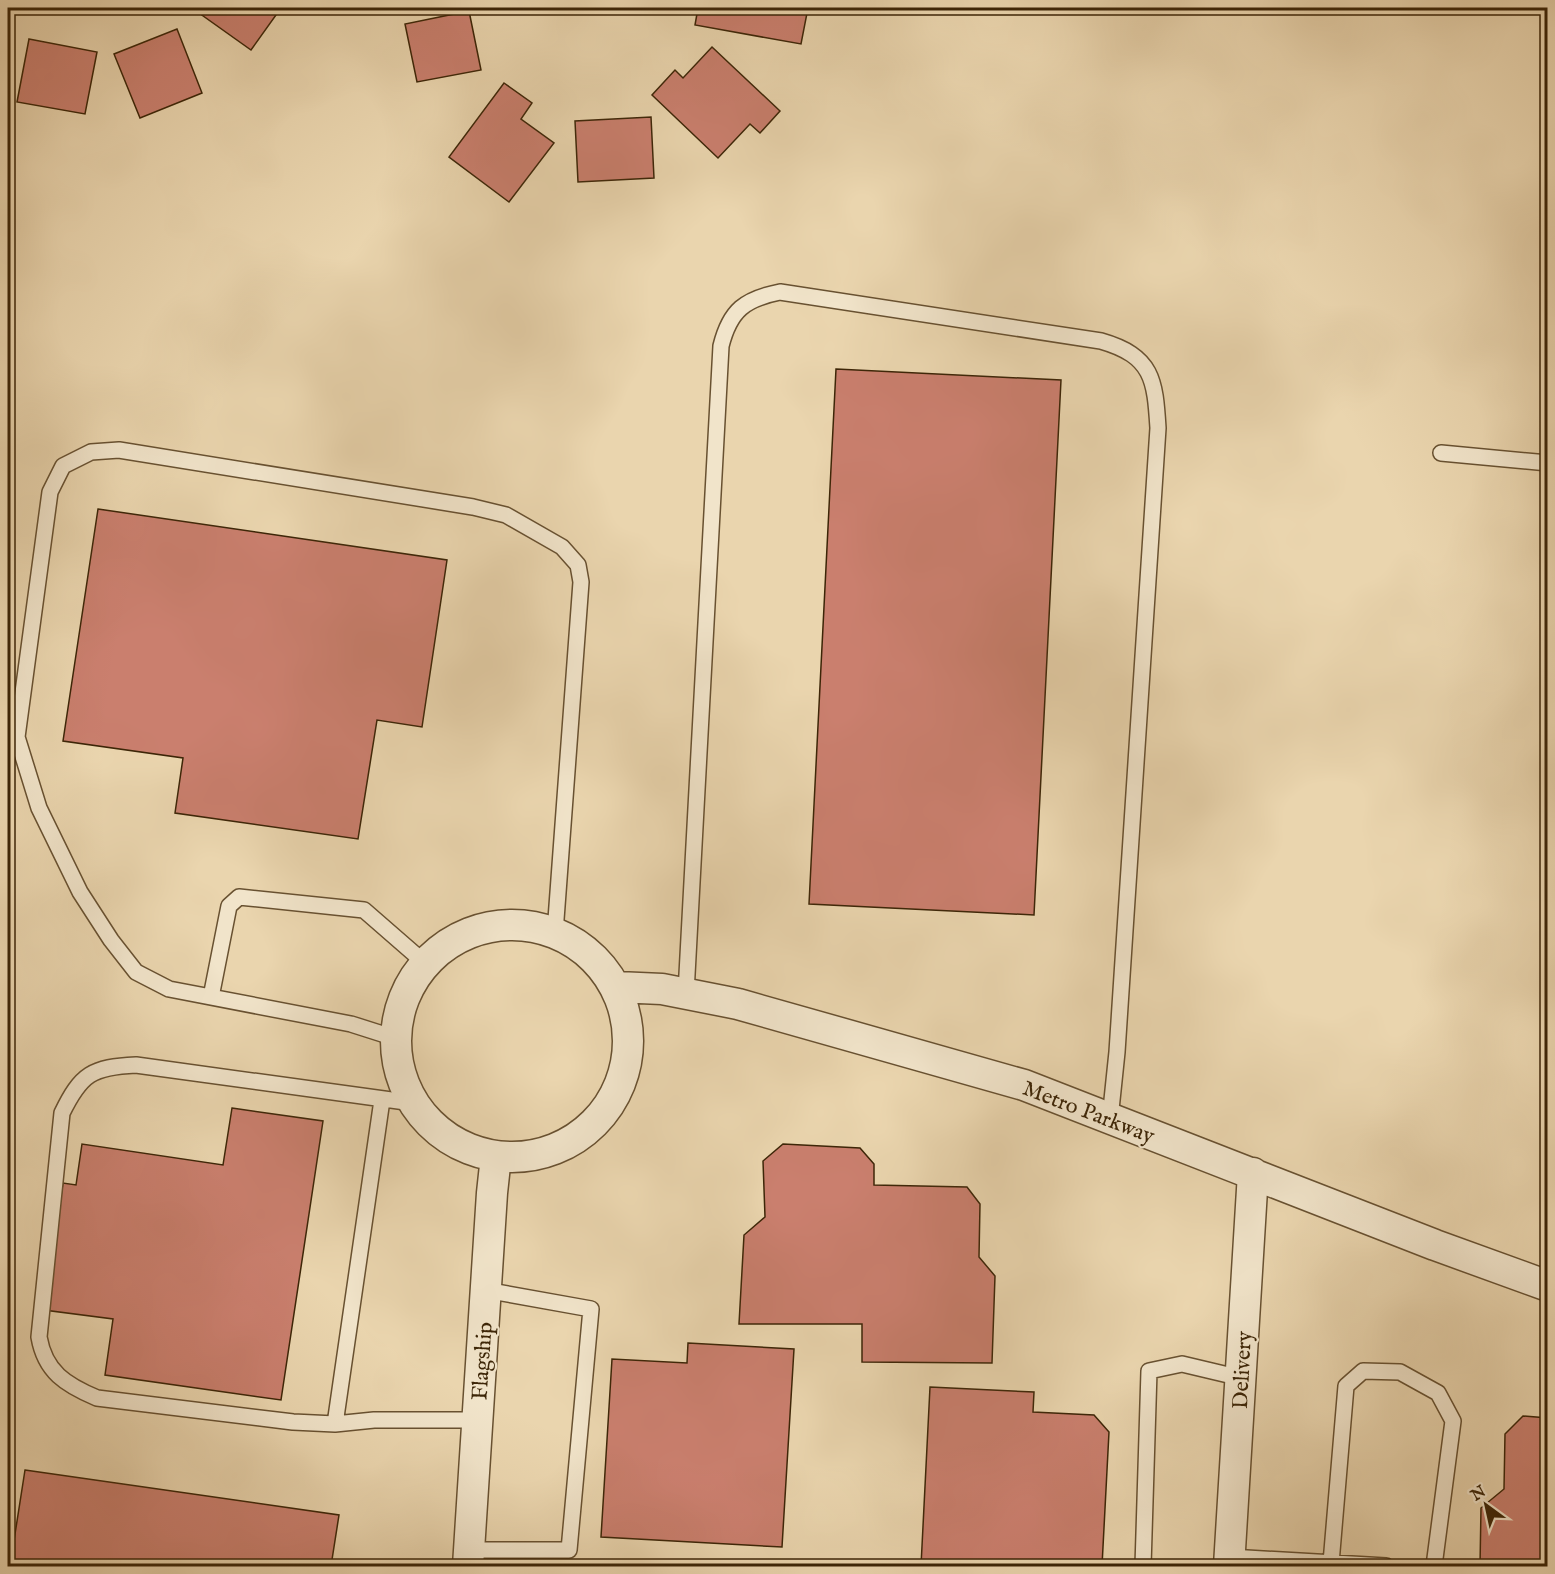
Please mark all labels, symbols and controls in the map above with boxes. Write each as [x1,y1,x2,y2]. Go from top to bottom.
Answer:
street label: Metro Parkway [1018,1075,1158,1151]
street label: Flagship [466,1321,500,1401]
street label: Delivery [1227,1330,1259,1410]
north arrow [1456,1475,1516,1535]
text: N [1467,1482,1490,1507]

